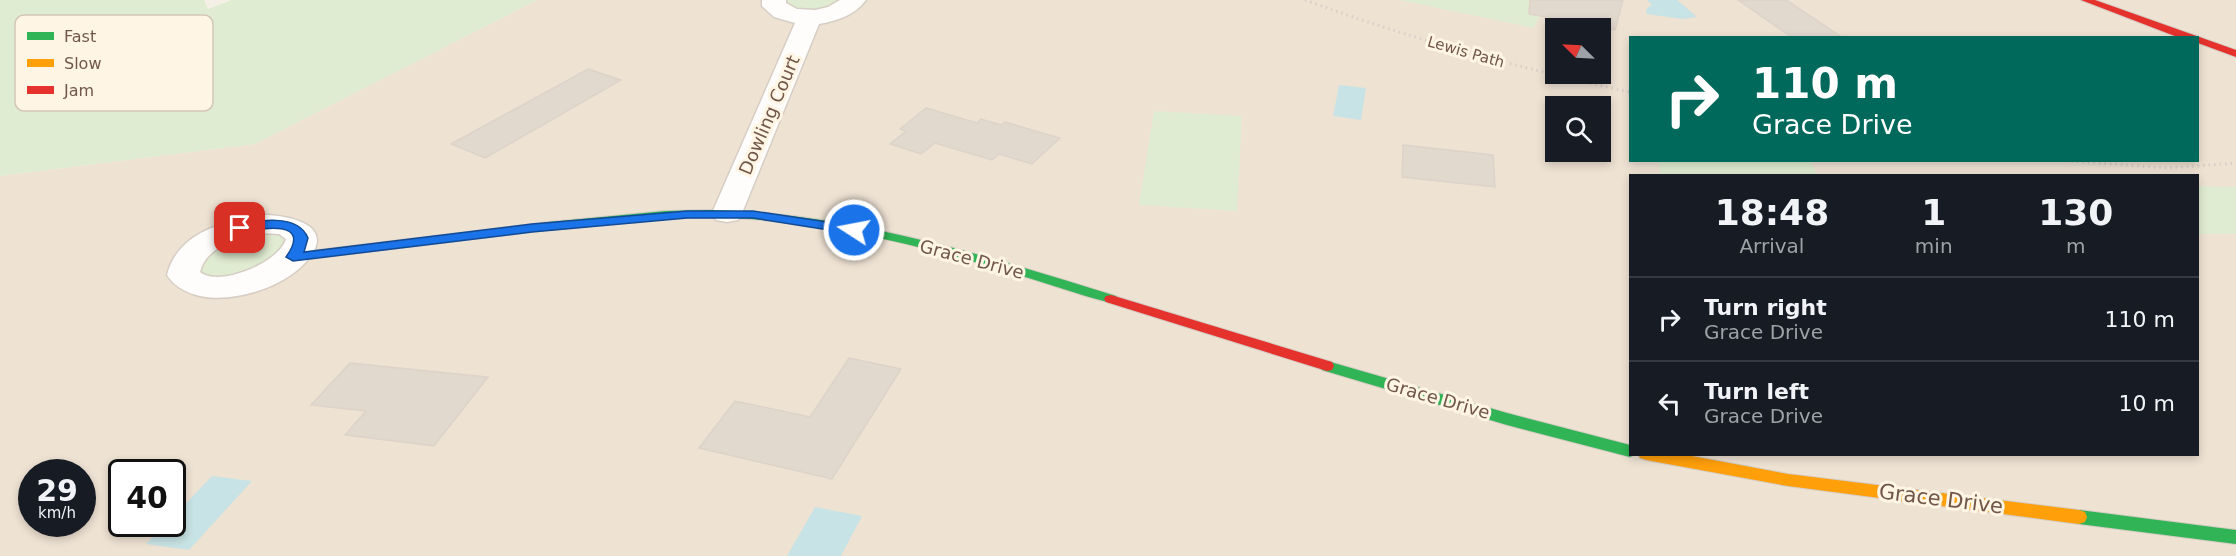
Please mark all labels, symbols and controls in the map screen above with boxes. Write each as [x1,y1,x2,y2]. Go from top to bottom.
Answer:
legend [15,15,213,111]
north arrow [1545,18,1611,84]
map controls [1545,18,1611,162]
text: Fast [64,27,96,46]
street label: Lewis Path [1425,32,1507,72]
street label: Dowling Court [734,52,804,178]
text: Slow [64,54,101,73]
text: 110 m [1752,59,1898,108]
icon: right [1653,60,1731,138]
text: Jam [63,81,94,100]
button: search [1545,96,1611,162]
text: Grace Drive [1752,109,1913,140]
text: 18:48 [1715,192,1829,233]
text: 1 [1921,192,1946,233]
text: 130 [2038,192,2113,233]
position arrow [822,198,886,262]
pin [214,202,265,253]
icon: arrive [223,211,256,244]
text: Arrival [1739,234,1804,258]
text: min [1915,234,1953,258]
text: m [2066,234,2086,258]
street label: Grace Drive [918,235,1026,283]
text: Turn right [1704,295,1827,320]
icon: right [1653,303,1686,336]
text: 110 m [2105,307,2175,332]
text: Grace Drive [1704,320,1823,344]
street label: Grace Drive [1384,373,1492,423]
text: Turn left [1704,379,1809,404]
icon: left [1653,387,1686,420]
text: 10 m [2119,391,2175,416]
text: Grace Drive [1704,404,1823,428]
speed limit sign: 40 [108,459,186,537]
text: 29 [36,473,78,508]
street label: Grace Drive [1878,479,2004,519]
text: km/h [38,504,76,522]

